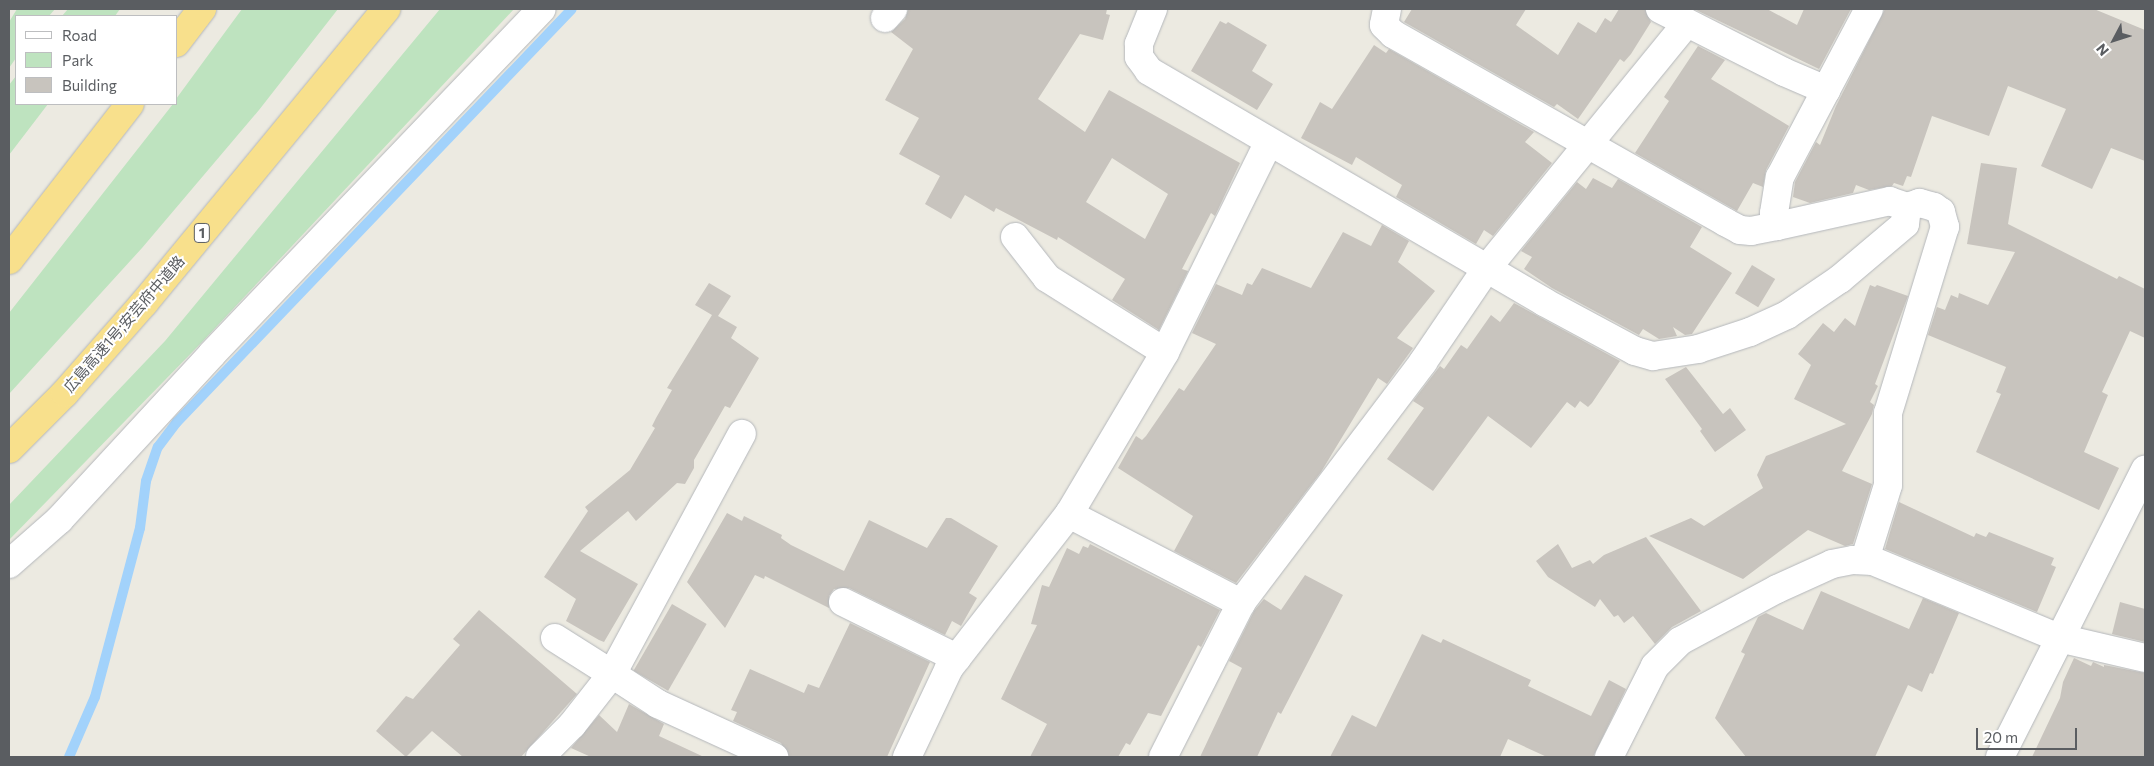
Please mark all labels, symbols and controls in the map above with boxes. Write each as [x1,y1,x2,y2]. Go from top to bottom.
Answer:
legend [15,15,178,105]
north arrow [2089,15,2139,65]
text: Road [62,26,97,44]
text: N [2092,40,2112,59]
text: Park [62,51,93,69]
text: Building [62,76,117,94]
road number: 1 [193,222,211,244]
street label: 広島高速1号;安芸府中道路 [60,252,188,396]
scale bar [1979,718,2080,750]
text: 20 m [1984,728,2018,746]

